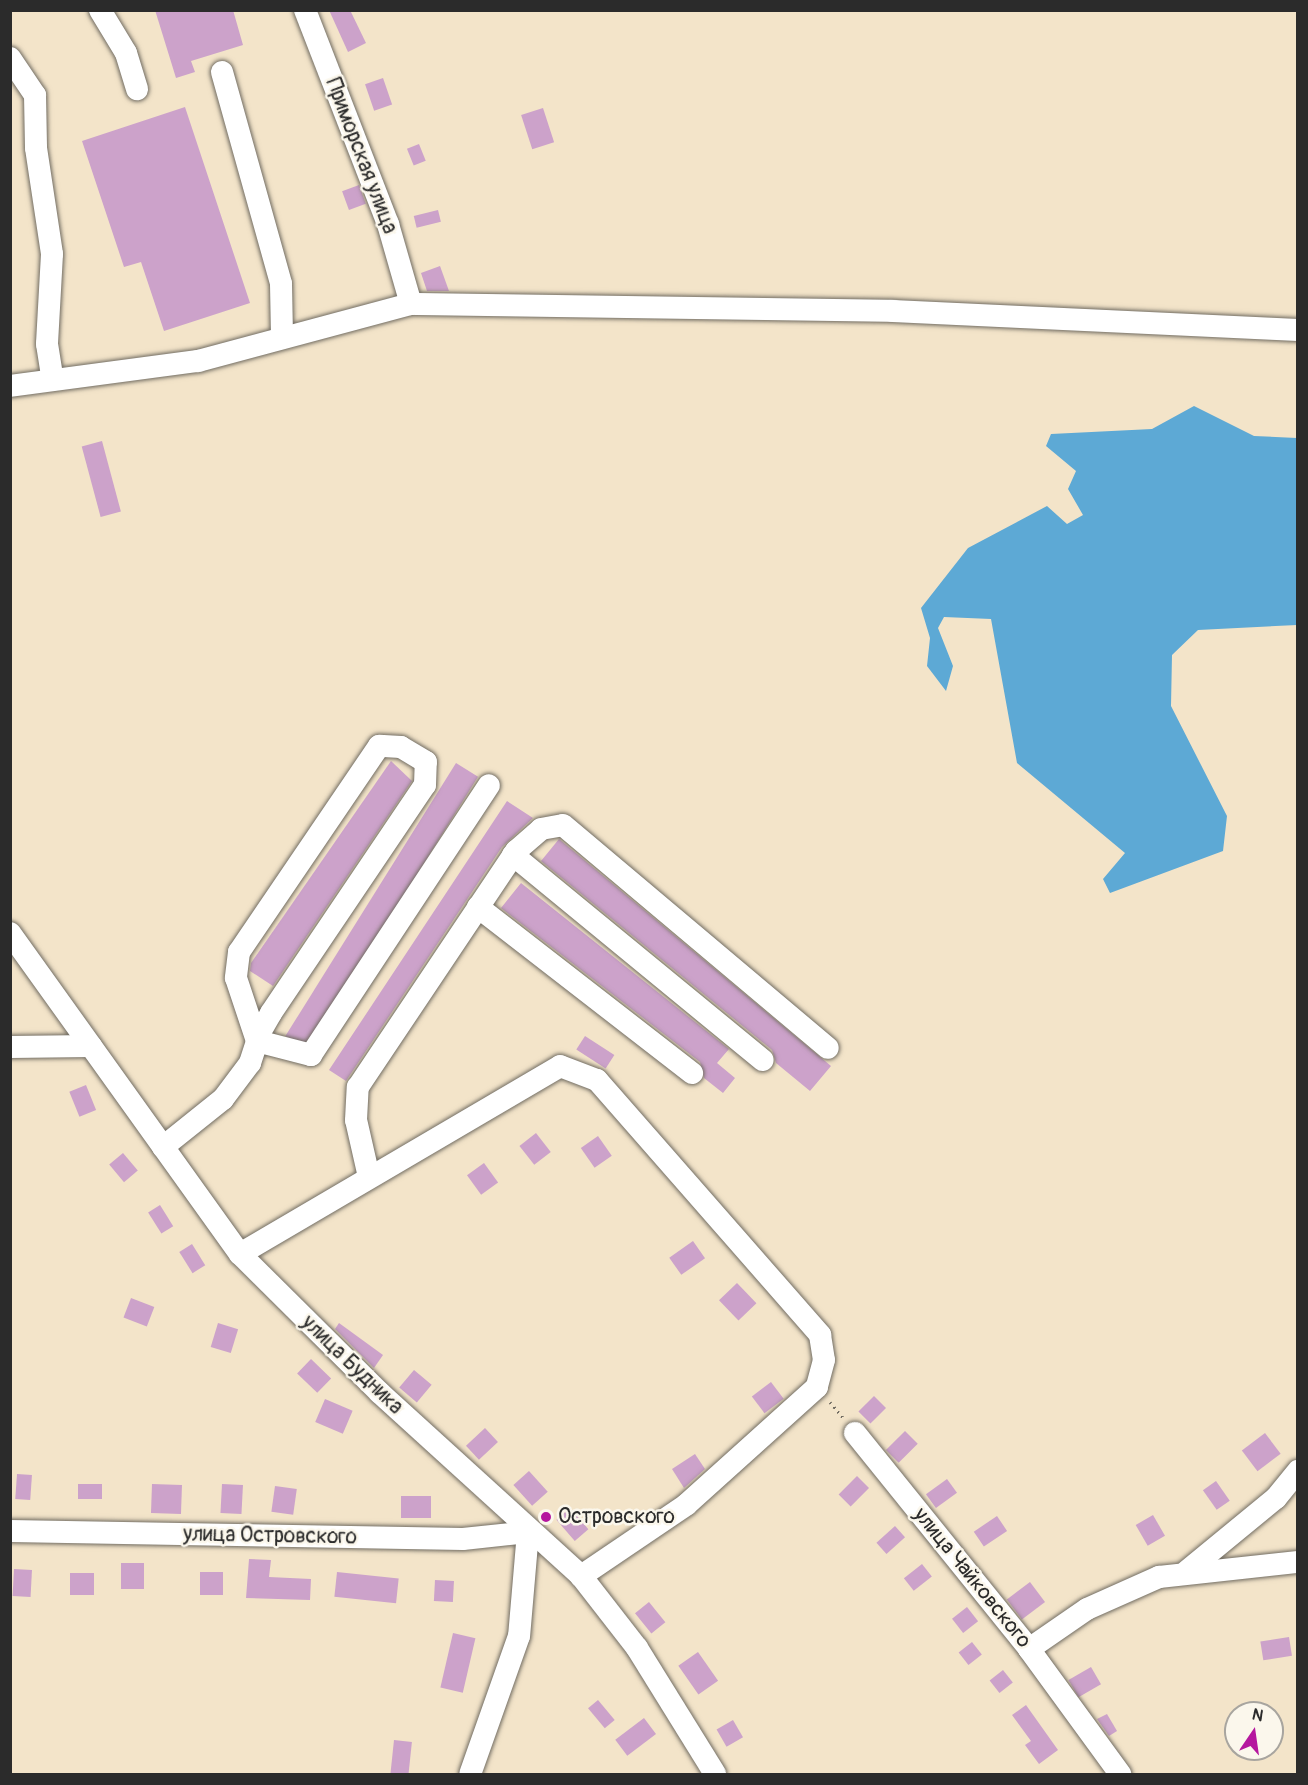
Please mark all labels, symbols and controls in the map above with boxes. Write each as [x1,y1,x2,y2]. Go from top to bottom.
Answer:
street label: Приморская улица [320,75,402,237]
street label: улица Будника [296,1310,408,1420]
street label: улица Чайковского [908,1503,1036,1653]
place label: Островского [558,1504,675,1530]
marker: Островского [539,1510,553,1524]
street label: улица Островского [183,1522,357,1550]
north arrow [1224,1701,1284,1761]
text: N [1250,1704,1265,1726]

